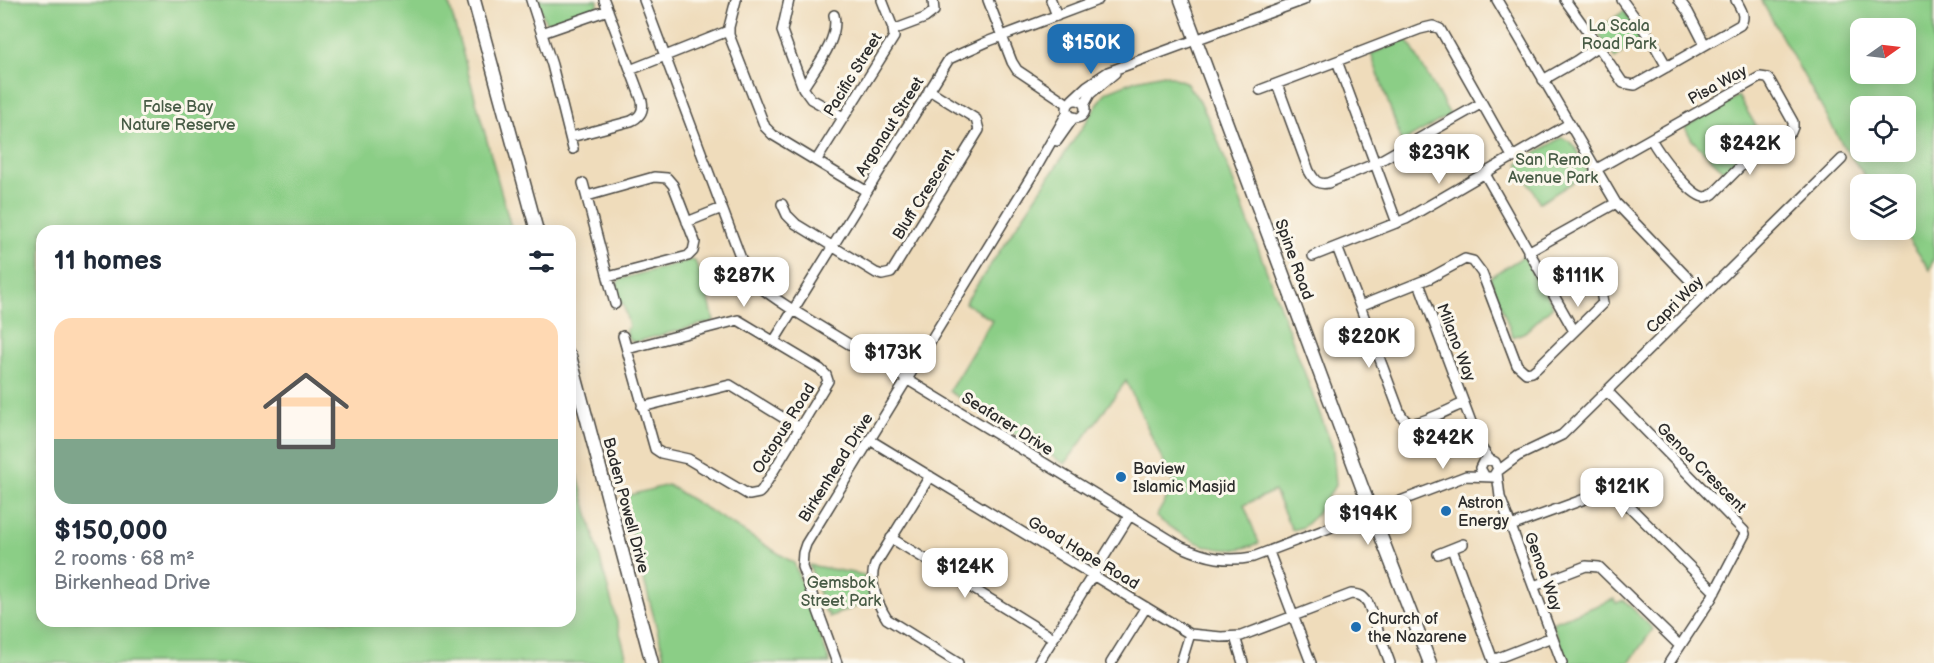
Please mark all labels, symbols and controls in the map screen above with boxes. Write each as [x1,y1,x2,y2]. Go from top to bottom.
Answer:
park label: La Scala Road Park [1581,17,1657,54]
north arrow [1850,18,1916,84]
map controls [1850,18,1916,240]
pin: $150K [1049,24,1133,75]
street label: Pacific Street [820,29,887,120]
text: $150K [1061,31,1121,55]
street label: Pisa Way [1685,61,1751,109]
street label: Argonaut Street [852,74,928,180]
button: locate [1850,96,1916,162]
park label: False Bay Nature Reserve [120,98,236,135]
pin: $242K [1708,125,1792,176]
text: $242K [1719,132,1781,156]
pin: $239K [1397,134,1481,185]
text: $239K [1408,141,1470,165]
street label: Bluff Crescent [889,146,960,243]
park label: San Remo Avenue Park [1508,151,1598,188]
button: layers [1850,174,1916,240]
street label: Spine Road [1270,217,1317,302]
icon: filters [525,245,558,278]
text: 11 homes [54,246,162,277]
pin: $287K [702,257,786,308]
pin: $111K [1536,257,1620,308]
text: $287K [713,264,775,288]
text: $111K [1552,264,1604,288]
street label: Capri Way [1643,272,1708,338]
street label: Milano Way [1432,301,1479,385]
pin: $220K [1327,318,1411,369]
text: $220K [1338,325,1400,349]
pin: $173K [851,334,935,385]
text: $173K [864,341,922,365]
icon: home [252,357,360,465]
street label: Octopus Road [749,380,820,477]
street label: Seafarer Drive [958,389,1057,460]
street label: Birkenhead Drive [795,409,878,526]
pin: $242K [1401,419,1485,470]
street label: Genoa Crescent [1652,419,1750,517]
text: $242K [1412,426,1474,450]
street label: Baden Powell Drive [598,435,653,576]
place label: Baview Islamic Masjid [1133,460,1236,497]
pin: $121K [1580,468,1664,519]
marker: Baview Islamic Masjid [1114,470,1128,484]
text: $121K [1594,475,1650,499]
place label: Astron Energy [1458,494,1510,531]
pin: $194K [1326,495,1410,546]
text: $194K [1339,502,1397,526]
marker: Astron Energy [1439,504,1453,518]
street label: Good Hope Road [1024,513,1142,594]
text: $150,000 [54,516,168,547]
street label: Genoa Way [1520,530,1566,614]
text: 2 rooms · 68 m² [54,547,195,571]
pin: $124K [923,548,1007,599]
text: $124K [936,555,994,579]
text: Birkenhead Drive [54,571,210,595]
park label: Gemsbok Street Park [801,574,881,611]
place label: Church of the Nazarene [1368,610,1467,647]
marker: Church of the Nazarene [1349,620,1363,634]

